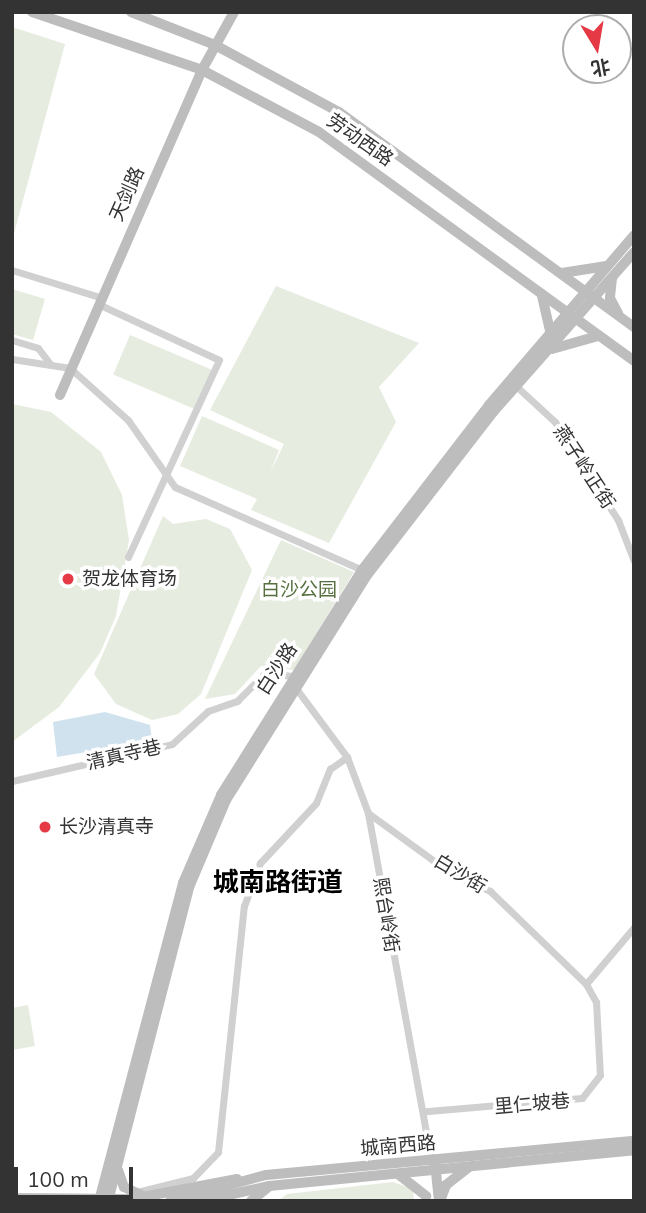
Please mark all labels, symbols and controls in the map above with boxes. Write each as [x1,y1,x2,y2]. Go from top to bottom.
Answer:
north arrow [562,14,632,84]
text: 北 [589,54,612,81]
street label: 劳动西路 [322,109,398,171]
street label: 天剑路 [105,163,149,225]
street label: 燕子岭正街 [549,421,619,513]
place label: 贺龙体育场 [82,568,177,590]
marker: 贺龙体育场 [60,571,76,587]
park label: 白沙公园 [261,579,337,601]
street label: 白沙路 [252,639,302,699]
street label: 清真寺巷 [84,735,164,775]
place label: 长沙清真寺 [59,816,154,838]
marker: 长沙清真寺 [37,819,53,835]
street label: 白沙街 [430,850,490,898]
district label: 城南路街道 [213,866,343,898]
street label: 熙台岭街 [369,876,403,954]
street label: 里仁坡巷 [493,1089,571,1119]
street label: 城南西路 [359,1131,437,1161]
scale bar [18,1154,136,1198]
text: 100 m [27,1166,89,1192]

